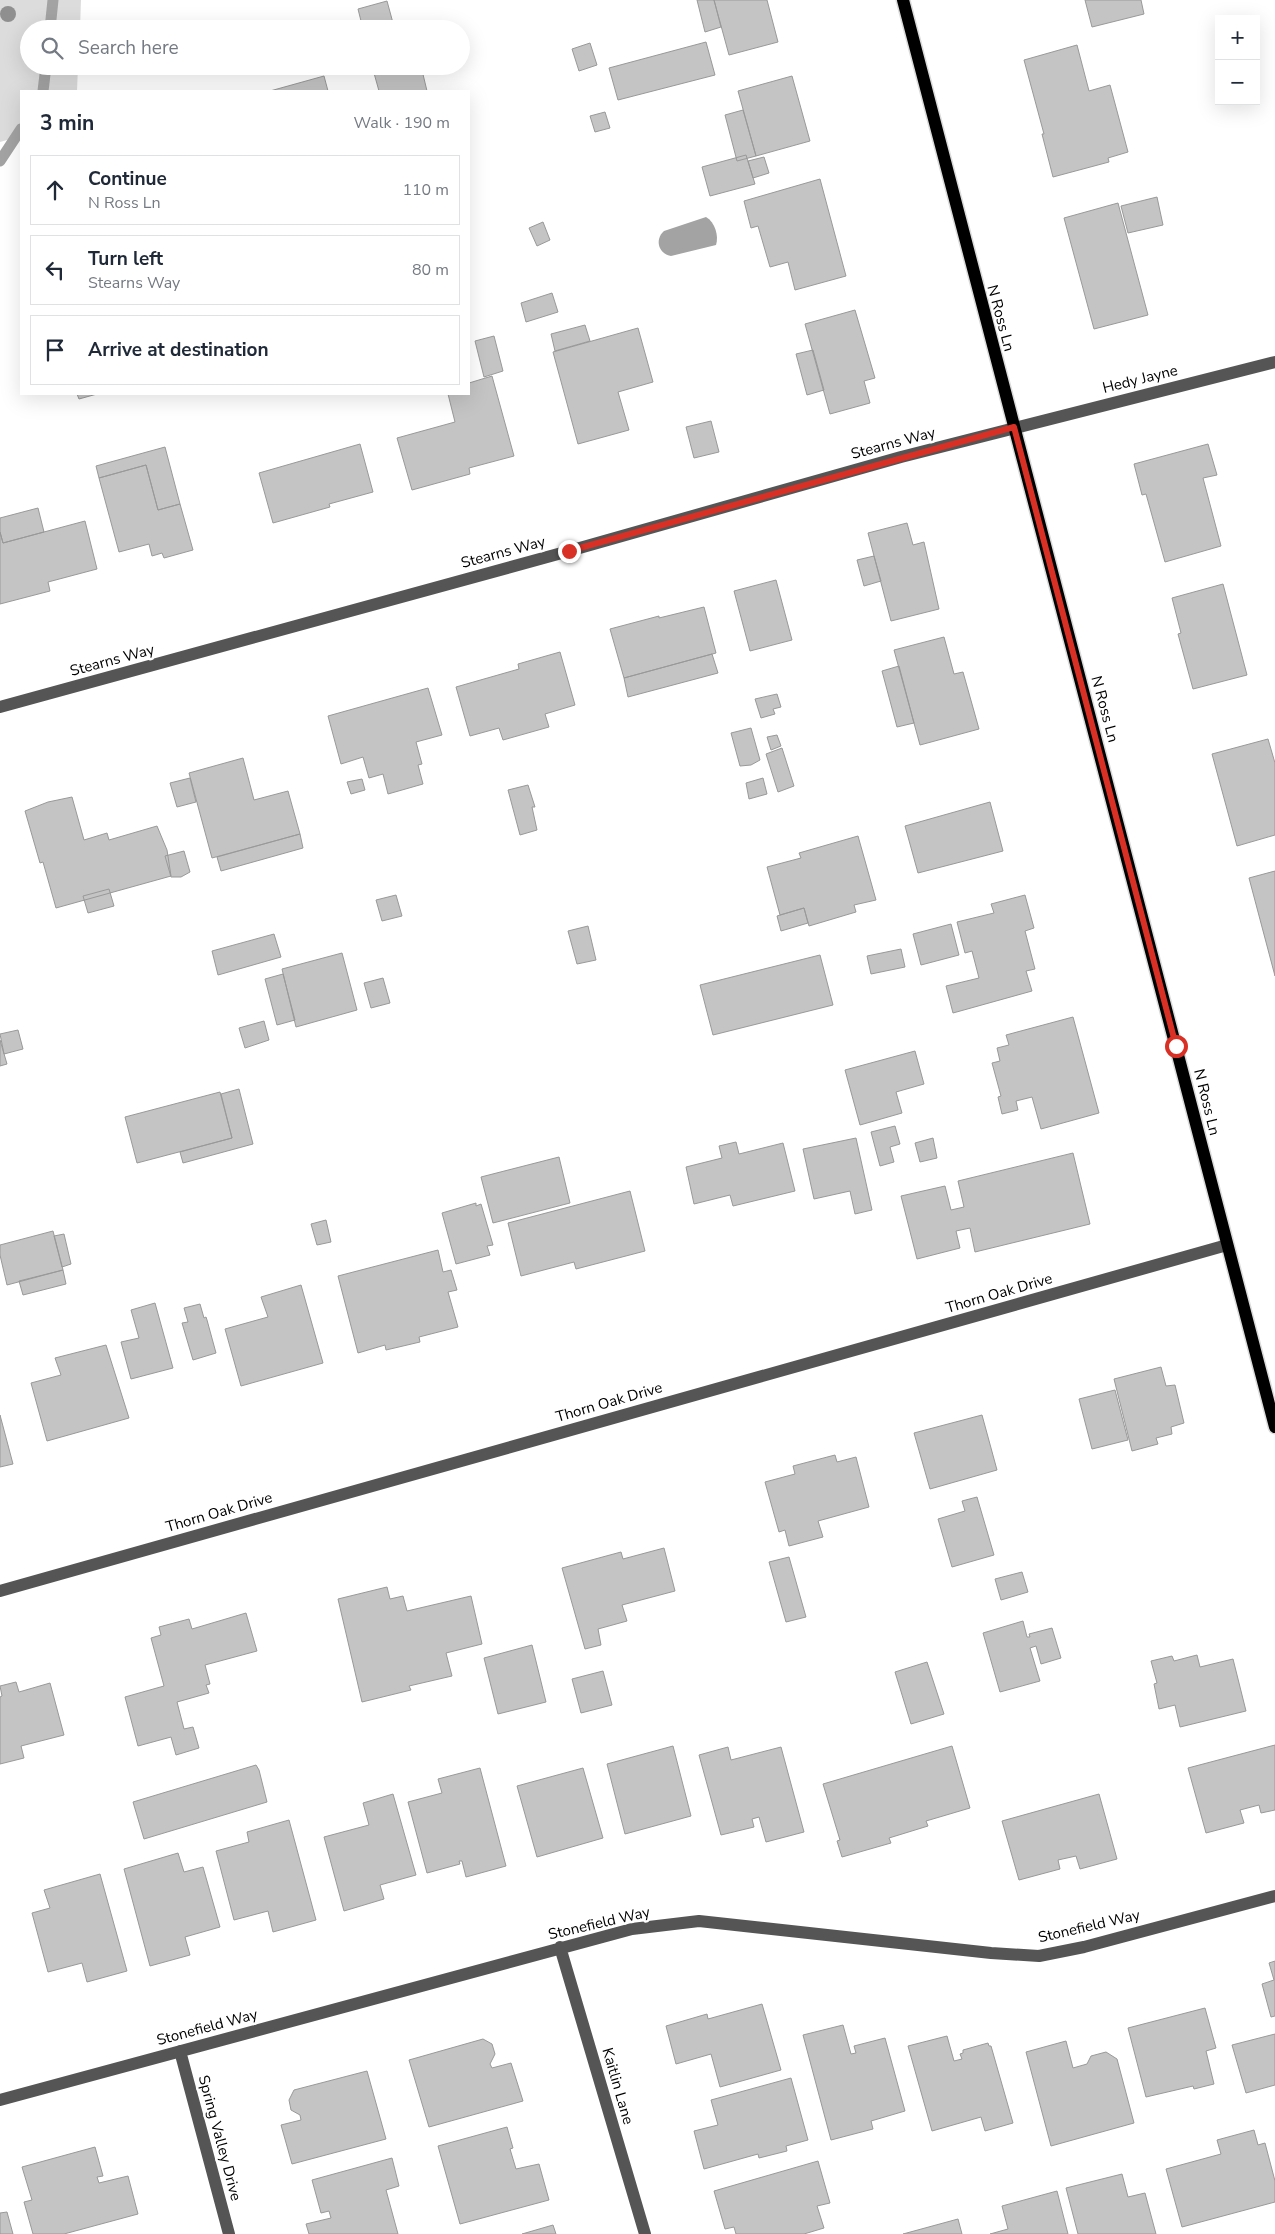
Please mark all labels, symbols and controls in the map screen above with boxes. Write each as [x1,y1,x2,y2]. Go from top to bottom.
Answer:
map controls [1215,15,1260,105]
button: + [1215,15,1260,60]
search box [20,20,470,75]
icon: search [38,34,66,62]
text: Search here [78,35,179,61]
button: − [1215,60,1260,105]
text: 3 min [40,109,94,137]
text: Walk · 190 m [354,112,450,134]
text: Continue [88,166,167,192]
icon: ahead [41,176,69,204]
text: 110 m [402,179,449,201]
text: N Ross Ln [88,192,161,214]
text: Turn left [88,246,163,272]
icon: left [41,256,69,284]
text: 80 m [412,259,449,281]
text: Stearns Way [88,272,180,294]
street label: N Ross Ln [983,283,1019,353]
icon: arrive [41,336,69,364]
text: Arrive at destination [88,337,269,363]
street label: Hedy Jayne [1100,360,1180,398]
street label: Stearns Way [849,422,938,464]
street label: Stearns Way [459,531,548,573]
route end [558,540,581,563]
street label: Stearns Way [68,639,157,681]
street label: N Ross Ln [1087,674,1123,744]
route start [1165,1035,1188,1058]
street label: N Ross Ln [1189,1067,1225,1137]
street label: Thorn Oak Drive [943,1268,1055,1318]
street label: Thorn Oak Drive [553,1377,665,1427]
street label: Thorn Oak Drive [163,1487,275,1537]
street label: Stonefield Way [546,1902,652,1944]
street label: Stonefield Way [1036,1905,1142,1947]
street label: Stonefield Way [154,2004,260,2050]
street label: Kaitlin Lane [598,2045,638,2127]
street label: Spring Valley Drive [194,2073,246,2203]

